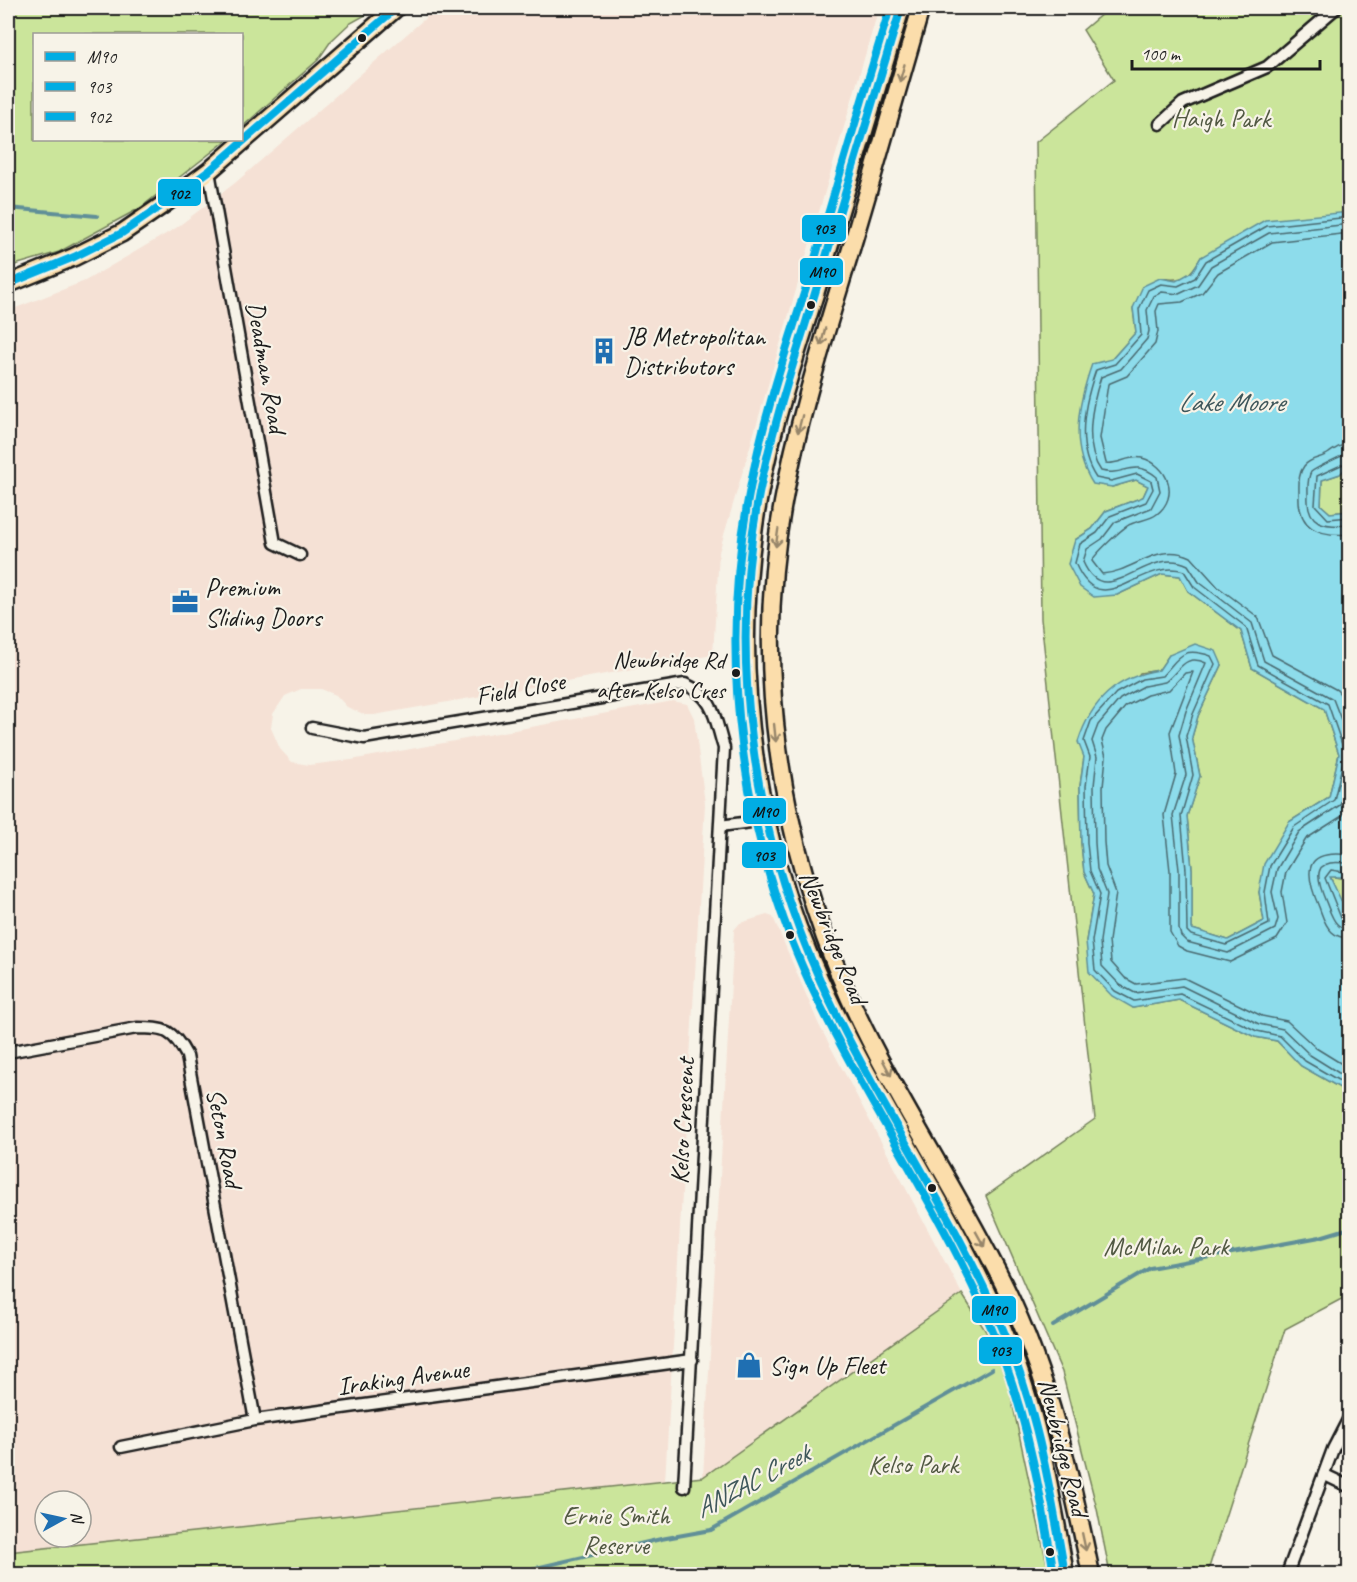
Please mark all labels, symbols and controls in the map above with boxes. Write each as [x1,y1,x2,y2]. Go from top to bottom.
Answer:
unlabelled marker [356,32,368,44]
legend [33,33,243,141]
scale bar [1132,33,1320,71]
text: 100 m [1141,43,1182,65]
text: M90 [87,46,118,68]
one-way arrow [896,63,907,82]
text: 903 [87,76,113,98]
park label: Haigh Park [1172,102,1273,135]
text: 902 [87,106,113,128]
line badge: 902 [157,178,202,207]
text: 902 [168,184,191,204]
line badge: 903 [801,214,847,243]
text: 903 [813,219,836,239]
line badge: M90 [799,257,844,286]
text: M90 [809,262,837,282]
street label: Deadman Road [239,299,295,439]
unlabelled marker [805,299,817,311]
place label: JB Metropolitan Distributors [622,320,766,383]
one-way arrow [817,328,829,347]
building icon: JB Metropolitan Distributors [589,336,619,366]
water label: Lake Moore [1178,385,1288,419]
one-way arrow [793,414,805,433]
one-way arrow [772,528,783,548]
place label: Premium Sliding Doors [205,571,323,634]
office icon: Premium Sliding Doors [170,587,200,617]
place label: Newbridge Rd after Kelso Cres [596,645,729,705]
street label: Field Close [473,664,570,713]
marker: Newbridge Rd after Kelso Cres [730,667,742,679]
one-way arrow [770,722,781,742]
line badge: M90 [742,797,787,825]
text: M90 [752,802,780,822]
line badge: 903 [741,841,787,869]
text: 903 [753,846,776,866]
street label: Newbridge Road [792,866,877,1012]
unlabelled marker [784,929,796,941]
street label: Kelso Crescent [663,1055,702,1185]
one-way arrow [881,1059,893,1076]
street label: Seton Road [199,1086,251,1194]
unlabelled marker [926,1182,938,1194]
one-way arrow [975,1230,986,1248]
park label: McMilan Park [1103,1230,1230,1263]
line badge: M90 [971,1295,1017,1324]
text: M90 [981,1300,1009,1320]
line badge: 903 [978,1336,1023,1365]
text: 903 [989,1341,1012,1361]
place label: Sign Up Fleet [769,1349,888,1382]
shop icon: Sign Up Fleet [734,1350,764,1380]
street label: Iraking Avenue [335,1352,472,1403]
street label: Newbridge Road [1030,1375,1097,1523]
water label: ANZAC Creek [689,1435,819,1525]
park label: Kelso Park [868,1448,960,1481]
north arrow [33,1489,93,1549]
park label: Ernie Smith Reserve [563,1499,671,1562]
text: N [66,1511,88,1526]
one-way arrow [1079,1532,1090,1552]
unlabelled marker [1044,1546,1056,1558]

